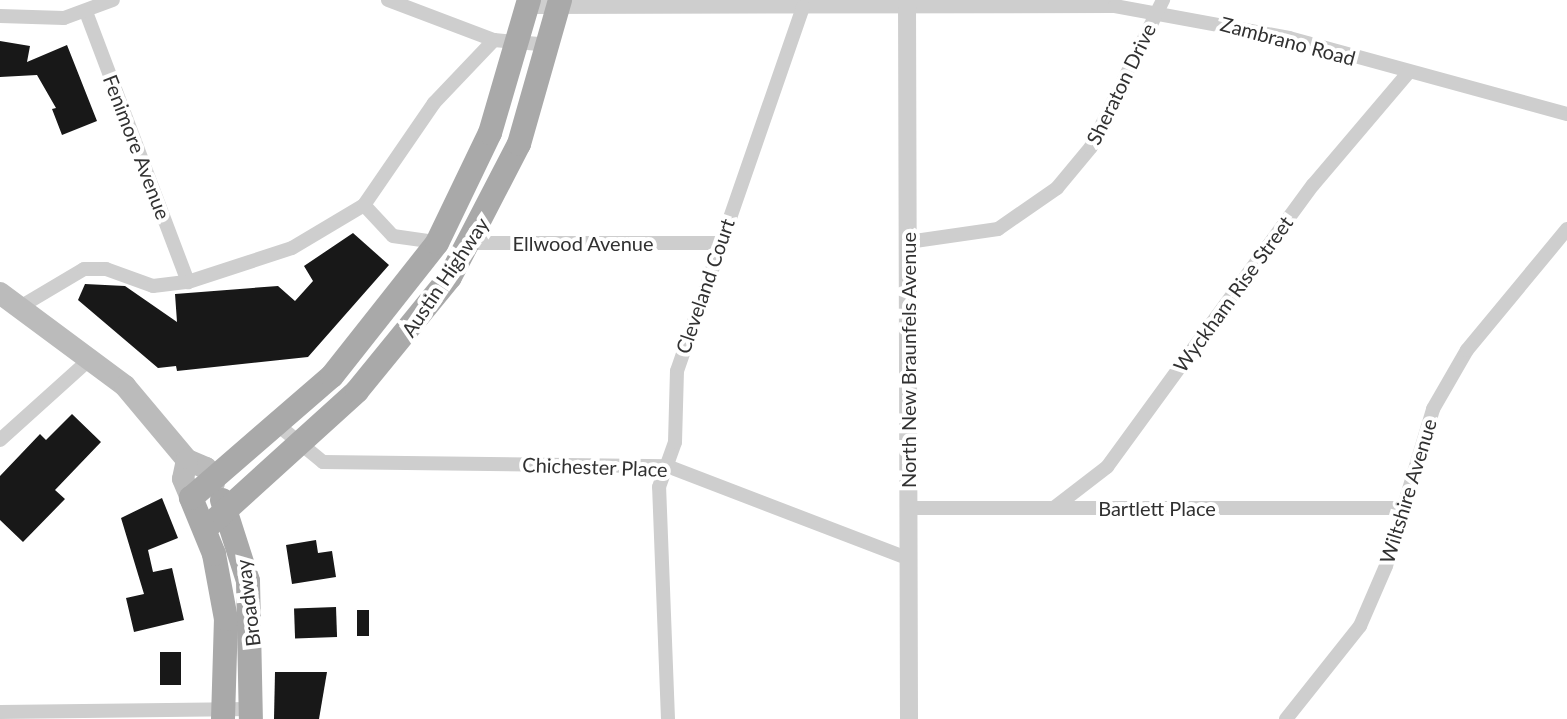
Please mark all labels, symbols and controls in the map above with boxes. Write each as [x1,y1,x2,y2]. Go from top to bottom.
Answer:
street label: Zambrano Road [1218,11,1358,71]
street label: Sheraton Drive [1081,20,1161,148]
street label: Fenimore Avenue [98,71,176,223]
street label: Wyckham Rise Street [1168,211,1298,377]
street label: Austin Highway [396,213,494,341]
street label: Cleveland Court [671,215,739,357]
street label: Ellwood Avenue [512,231,654,255]
street label: North New Braunfels Avenue [896,231,920,489]
street label: Wiltshire Avenue [1374,415,1442,567]
street label: Chichester Place [522,452,668,482]
street label: Bartlett Place [1098,496,1216,520]
street label: Broadway [231,558,265,648]

